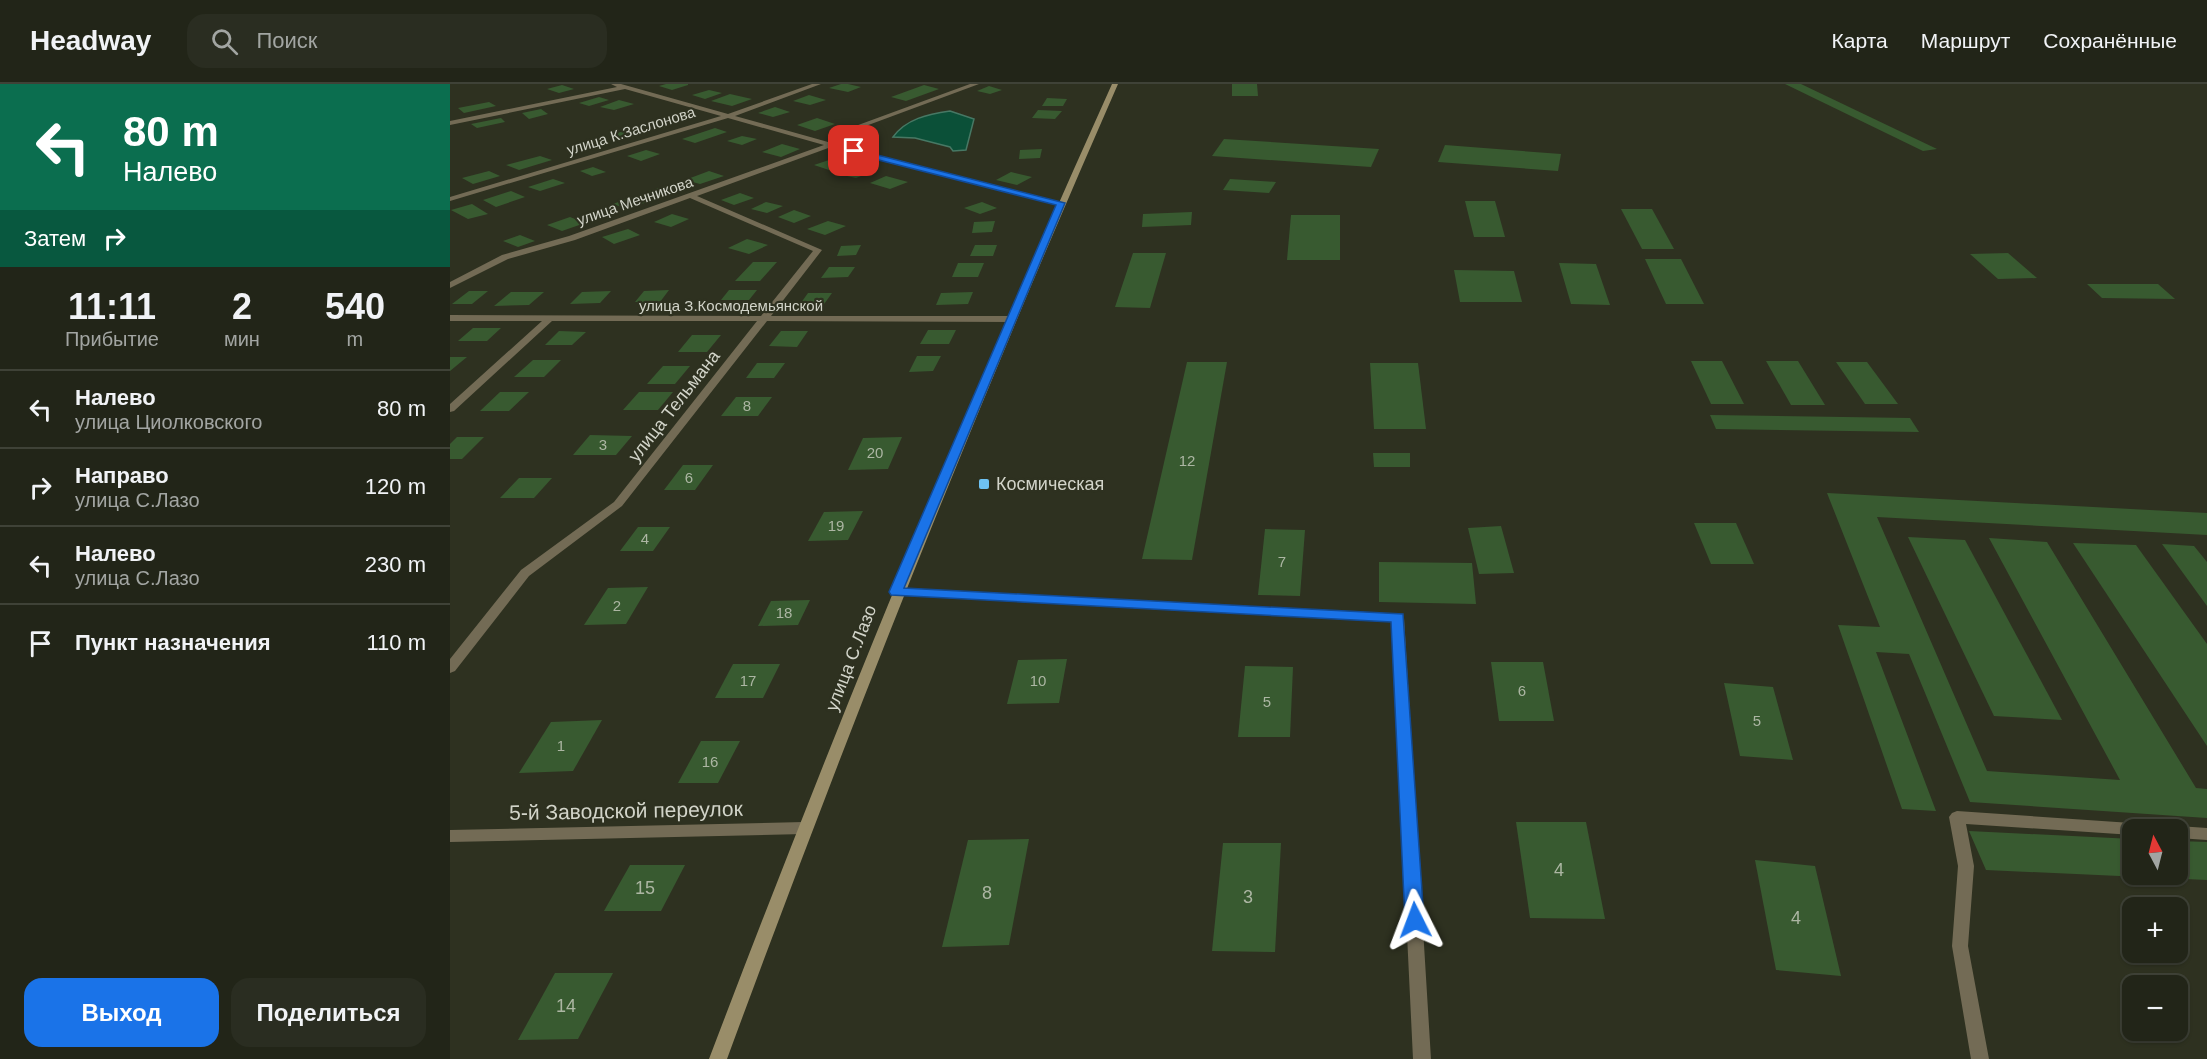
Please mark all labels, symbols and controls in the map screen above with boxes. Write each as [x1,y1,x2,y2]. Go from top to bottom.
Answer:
search box [187,14,607,68]
text: Headway [30,25,151,56]
icon: search [208,25,241,58]
text: Поиск [256,28,317,53]
text: Карта [1832,29,1888,52]
text: Маршрут [1921,29,2010,52]
text: Сохранённые [2043,29,2177,52]
street label: улица К.Заслонова [565,103,698,158]
icon: left [24,108,102,186]
text: 80 m [123,108,219,155]
pin [828,125,879,176]
icon: arrive [837,134,870,167]
text: Налево [123,157,217,187]
street label: улица Мечникова [575,172,696,228]
icon: right [98,222,131,255]
text: Затем [24,226,86,251]
text: 11:11 [68,286,156,327]
text: 2 [232,286,252,327]
text: 540 [325,286,385,327]
street label: улица З.Космодемьянской [639,297,823,314]
text: Прибытие [65,328,159,350]
text: мин [224,328,260,350]
text: m [347,328,363,350]
street label: улица Тельмана [624,345,724,466]
text: Налево [75,385,156,410]
icon: left [24,393,57,426]
text: 80 m [377,396,426,421]
house number: 8 [743,397,751,414]
text: улица Циолковского [75,411,262,433]
house number: 3 [599,436,607,453]
house number: 20 [867,444,883,461]
house number: 12 [1179,452,1195,469]
text: Направо [75,463,169,488]
house number: 6 [685,469,693,486]
icon: right [24,471,57,504]
text: 120 m [365,474,426,499]
place label: Космическая [996,474,1104,494]
marker: Космическая [977,477,991,491]
text: улица С.Лазо [75,489,200,511]
house number: 19 [828,517,844,534]
house number: 4 [641,530,649,547]
text: Налево [75,541,156,566]
icon: left [24,549,57,582]
text: 230 m [365,552,426,577]
house number: 7 [1278,553,1286,570]
text: улица С.Лазо [75,567,200,589]
house number: 2 [613,597,621,614]
street label: улица С.Лазо [822,602,880,714]
house number: 18 [776,604,792,621]
icon: arrive [24,627,57,660]
text: Пункт назначения [75,630,271,655]
text: 110 m [366,630,426,655]
house number: 17 [740,672,756,689]
house number: 10 [1030,672,1046,689]
house number: 6 [1518,682,1526,699]
house number: 5 [1263,693,1271,710]
house number: 5 [1753,712,1761,729]
house number: 1 [557,737,565,754]
house number: 16 [702,753,718,770]
street label: 5-й Заводской переулок [509,797,744,824]
north arrow [2122,819,2188,885]
map controls [2122,819,2188,1041]
house number: 4 [1554,860,1564,880]
house number: 15 [635,878,655,898]
house number: 8 [982,883,992,903]
house number: 3 [1243,887,1253,907]
position arrow [1383,888,1447,952]
button: + [2122,897,2188,963]
house number: 4 [1791,908,1801,928]
button: − [2122,975,2188,1041]
button: Выход [24,978,219,1047]
button: Поделиться [231,978,426,1047]
house number: 14 [556,996,576,1016]

